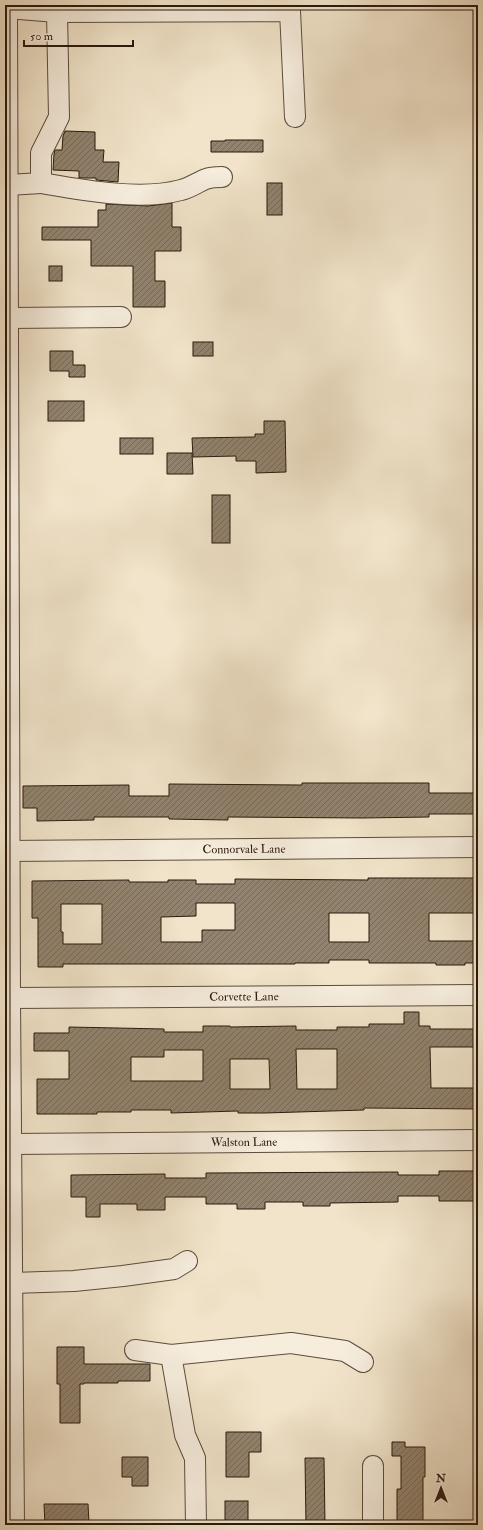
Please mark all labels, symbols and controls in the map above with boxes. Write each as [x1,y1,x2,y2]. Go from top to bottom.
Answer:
scale bar [24,22,133,48]
text: 50 m [30,29,54,44]
street label: Connorvale Lane [203,842,285,857]
street label: Corvette Lane [209,989,279,1005]
street label: Walston Lane [210,1135,277,1150]
north arrow [421,1468,461,1508]
text: N [435,1472,447,1485]

